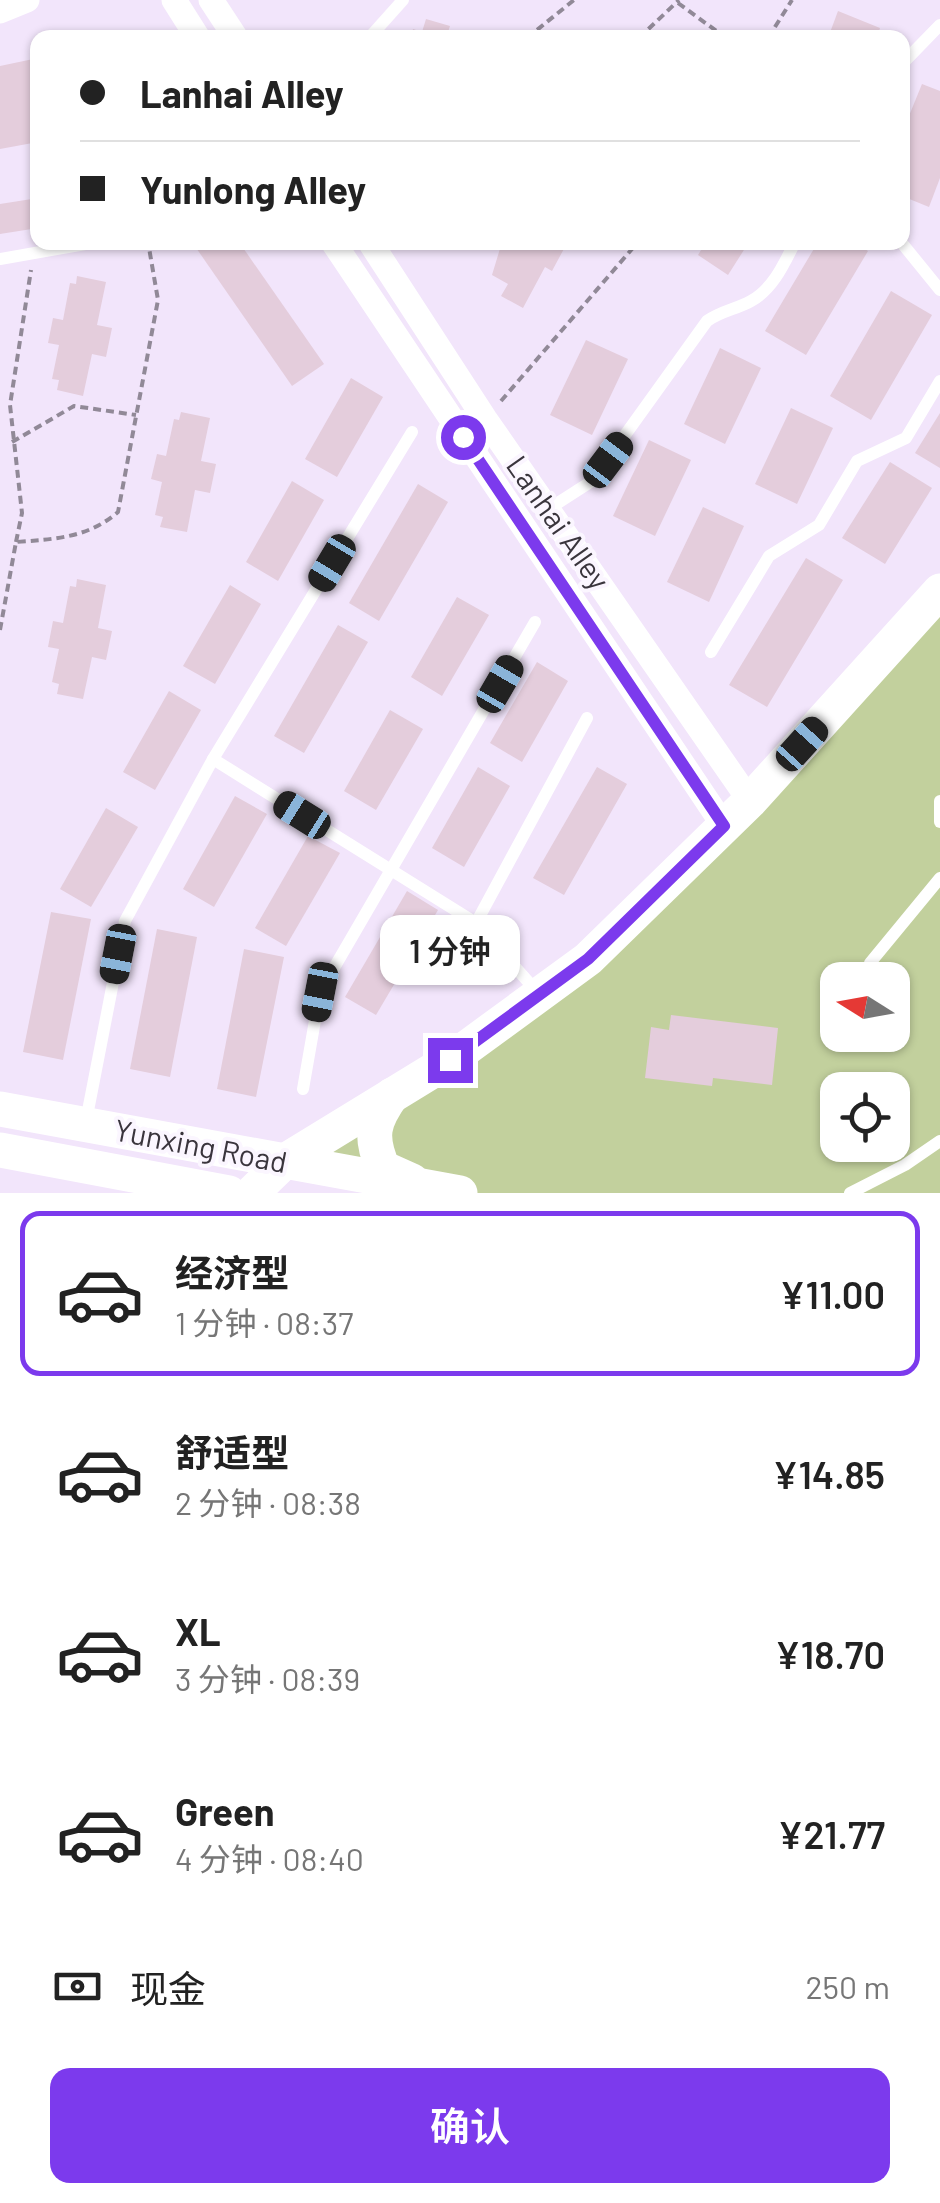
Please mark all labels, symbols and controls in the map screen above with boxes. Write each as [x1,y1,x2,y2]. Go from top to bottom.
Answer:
text: Lanhai Alley [140,70,344,116]
text: Yunlong Alley [140,166,366,212]
route start [441,415,486,460]
car [578,427,638,493]
street label: Lanhai Alley [500,448,618,596]
car [304,530,360,596]
car [472,651,528,717]
car [771,712,833,776]
car [269,786,335,844]
callout: 1 分钟 [380,915,520,985]
car [98,922,138,986]
text: 1 分钟 [409,931,491,969]
car [300,960,340,1024]
north arrow [820,962,910,1052]
map controls [820,962,910,1162]
route end [428,1038,473,1083]
button: locate [820,1072,910,1162]
street label: Yunxing Road [112,1111,290,1179]
icon: car [55,1249,145,1339]
text: 经济型 [175,1249,289,1295]
text: ¥11.00 [779,1271,885,1317]
text: 1 分钟 · 08:37 [175,1303,353,1341]
icon: car [55,1429,145,1519]
text: 舒适型 [175,1429,289,1475]
text: ¥14.85 [772,1451,885,1497]
text: 2 分钟 · 08:38 [175,1483,361,1521]
text: XL [175,1608,221,1654]
icon: car [55,1609,145,1699]
text: ¥18.70 [775,1631,885,1677]
text: 3 分钟 · 08:39 [175,1659,360,1697]
text: Green [175,1788,275,1834]
icon: car [55,1789,145,1879]
text: ¥21.77 [777,1811,885,1857]
text: 4 分钟 · 08:40 [175,1839,364,1877]
icon: cash [50,1959,105,2014]
text: 现金 [130,1965,206,2011]
text: 250 m [805,1967,890,2005]
button: 确认 [50,2068,890,2183]

